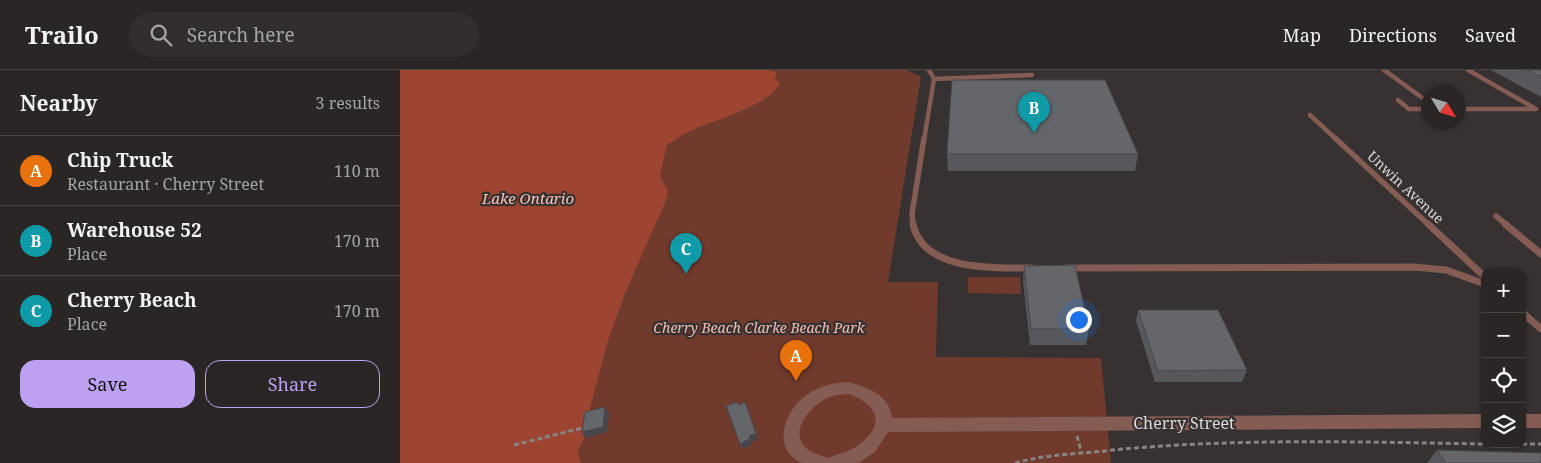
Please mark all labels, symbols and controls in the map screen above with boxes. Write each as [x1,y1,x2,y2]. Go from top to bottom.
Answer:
search box [129,12,479,57]
text: Trailo [25,18,99,51]
icon: search [147,21,175,49]
text: Search here [187,22,295,48]
text: Map [1283,23,1321,47]
text: Directions [1349,23,1437,47]
text: Saved [1465,23,1516,47]
north arrow [1421,85,1466,130]
text: Nearby [20,89,98,117]
text: 3 results [316,92,380,114]
pin: B [1018,92,1050,133]
text: Chip Truck [67,147,173,173]
street label: Unwin Avenue [1364,147,1448,227]
text: A [30,160,42,182]
text: 110 m [334,160,380,182]
text: Restaurant · Cherry Street [67,173,264,195]
water label: Lake Ontario [481,188,574,208]
text: Warehouse 52 [67,217,202,243]
text: B [31,230,41,252]
text: 170 m [334,230,380,252]
pin: C [670,233,702,274]
text: Place [67,243,107,265]
map controls [1481,268,1526,448]
button: + [1481,268,1526,313]
text: Cherry Beach [67,287,197,313]
text: C [31,300,41,322]
text: 170 m [334,300,380,322]
your location [1066,307,1092,333]
text: Place [67,313,107,335]
button: − [1481,313,1526,358]
park label: Cherry Beach Clarke Beach Park [653,318,866,337]
pin: A [780,340,812,381]
button: locate [1481,358,1526,403]
button: Save [20,360,195,408]
button: Share [205,360,380,408]
button: layers [1481,403,1526,448]
street label: Cherry Street [1133,412,1235,434]

